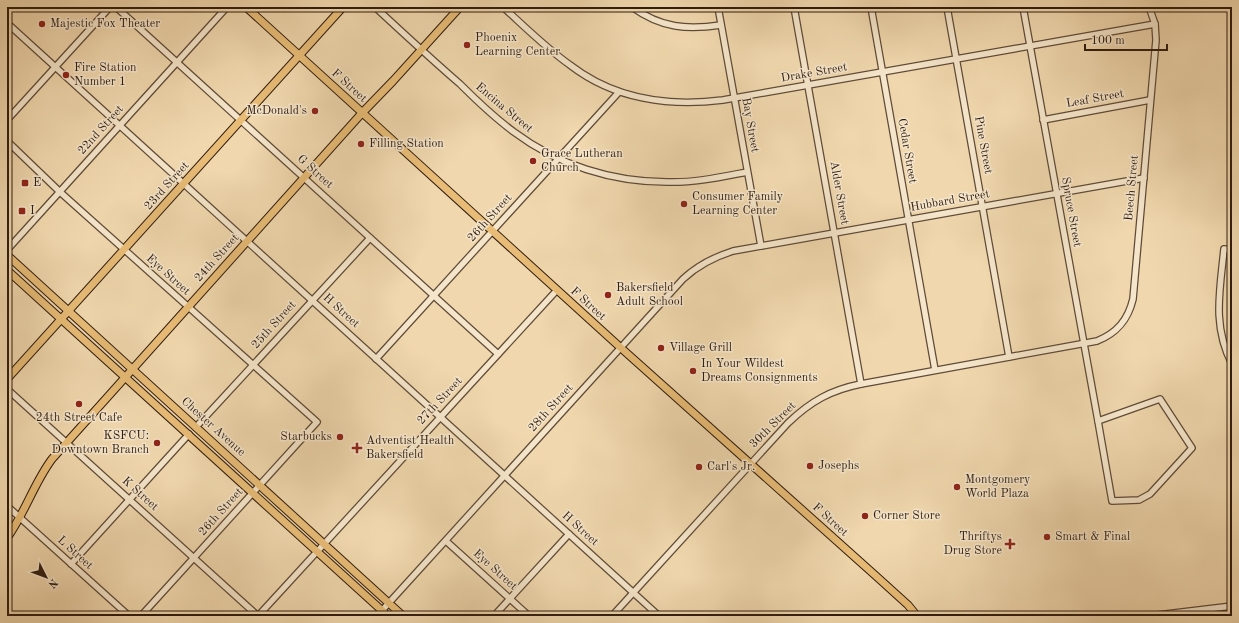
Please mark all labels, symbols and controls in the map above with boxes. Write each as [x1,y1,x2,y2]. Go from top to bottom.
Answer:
place label: Majestic Fox Theater [50,18,160,30]
marker: Majestic Fox Theater [37,19,47,29]
scale bar [1085,26,1167,52]
place label: Phoenix Learning Center [475,32,560,58]
text: 100 m [1091,35,1125,47]
marker: Phoenix Learning Center [462,40,472,50]
street label: Drake Street [780,61,848,85]
place label: Fire Station Number 1 [74,62,137,88]
street label: F Street [329,67,369,105]
marker: Fire Station Number 1 [61,70,71,80]
street label: Encina Street [473,81,535,135]
street label: Leaf Street [1065,88,1125,110]
street label: Bay Street [739,97,761,153]
street label: 22nd Street [76,103,126,157]
place label: McDonald's [246,105,307,117]
marker: McDonald's [310,106,320,116]
street label: Pine Street [972,115,994,175]
street label: Cedar Street [895,118,919,184]
place label: Filling Station [369,138,444,150]
marker: Filling Station [356,139,366,149]
place label: Grace Lutheran Church [541,148,623,174]
street label: G Street [295,153,335,191]
street label: Beech Street [1123,154,1141,222]
marker: Grace Lutheran Church [528,156,538,166]
street label: 23rd Street [142,160,192,212]
street label: Alder Street [828,160,850,226]
street label: Spruce Street [1059,176,1083,248]
place label: E [33,177,41,189]
marker: E [20,178,30,188]
street label: Hubbard Street [909,188,991,214]
place label: Consumer Family Learning Center [692,191,784,217]
street label: 26th Street [466,192,514,244]
marker: Consumer Family Learning Center [679,199,689,209]
place label: I [30,205,35,217]
marker: I [17,206,27,216]
street label: 24th Street [193,232,241,284]
street label: Eye Street [144,252,192,298]
place label: Bakersfield Adult School [616,282,683,308]
street label: F Street [568,285,608,323]
marker: Bakersfield Adult School [603,290,613,300]
street label: H Street [320,292,362,330]
street label: 25th Street [249,298,298,351]
place label: Village Grill [669,342,732,354]
marker: Village Grill [656,343,666,353]
place label: In Your Wildest Dreams Consignments [701,358,818,384]
marker: In Your Wildest Dreams Consignments [688,366,698,376]
street label: 27th Street [415,375,465,427]
street label: 28th Street [527,382,575,434]
street label: Chester Avenue [179,395,248,459]
marker: 24th Street Cafe [74,399,84,409]
street label: 30th Street [748,400,798,450]
place label: 24th Street Cafe [36,412,123,424]
place label: KSFCU: Downtown Branch [52,430,149,456]
place label: Starbucks [280,431,332,443]
marker: Starbucks [335,432,345,442]
place label: Adventist Health Bakersfield [366,435,455,461]
marker: KSFCU: Downtown Branch [152,438,162,448]
marker: Adventist Health Bakersfield [351,442,363,454]
place label: Josephs [818,460,859,472]
place label: Carl's Jr. [707,461,755,473]
marker: Josephs [805,461,815,471]
marker: Carl's Jr. [694,462,704,472]
place label: Montgomery World Plaza [965,474,1031,500]
street label: K Street [120,475,160,513]
marker: Montgomery World Plaza [952,482,962,492]
street label: 26th Street [197,486,245,538]
street label: F Street [810,501,850,539]
street label: H Street [559,510,601,548]
place label: Corner Store [873,510,941,522]
marker: Corner Store [860,511,870,521]
place label: Thriftys Drug Store [943,531,1002,557]
place label: Smart & Final [1055,531,1130,543]
marker: Smart & Final [1042,532,1052,542]
street label: L Street [55,534,95,572]
marker: Thriftys Drug Store [1005,539,1015,549]
street label: Eye Street [471,547,519,593]
north arrow [26,557,66,597]
text: N [45,576,59,590]

